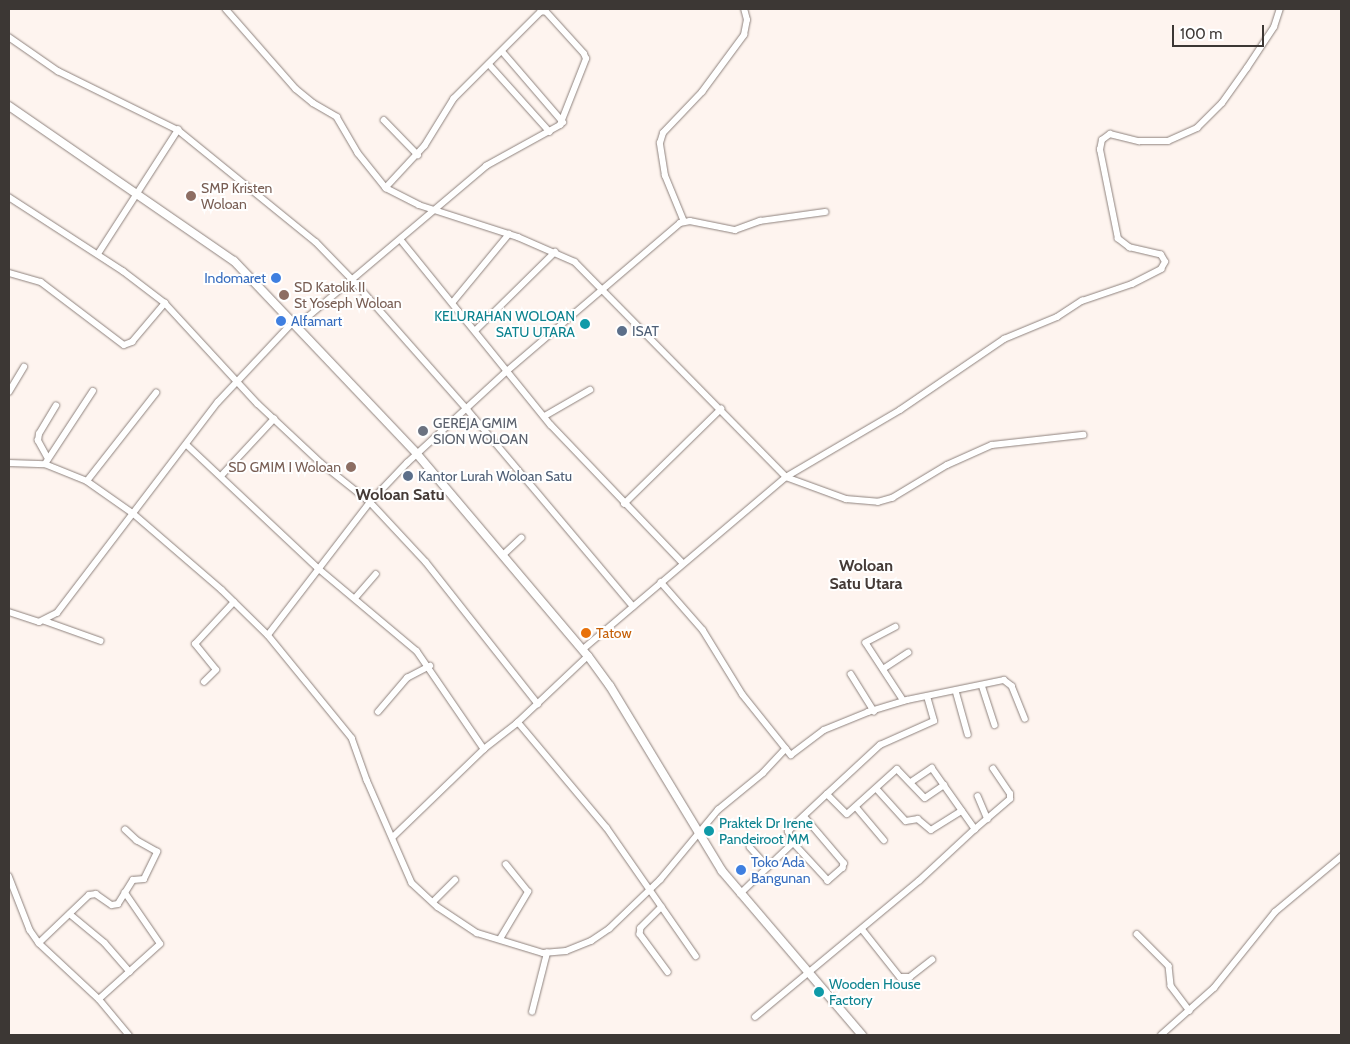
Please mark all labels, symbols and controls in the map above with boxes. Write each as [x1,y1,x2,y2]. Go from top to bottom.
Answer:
scale bar [1175,15,1268,47]
text: 100 m [1180,25,1222,43]
place label: SMP Kristen Woloan [201,180,272,212]
marker: SMP Kristen Woloan [185,190,197,202]
place label: Indomaret [204,270,266,286]
marker: Indomaret [270,272,282,284]
place label: SD Katolik II St Yoseph Woloan [294,279,402,312]
marker: SD Katolik II St Yoseph Woloan [278,289,290,301]
place label: KELURAHAN WOLOAN SATU UTARA [434,308,575,341]
place label: Alfamart [291,313,342,329]
marker: Alfamart [275,315,287,327]
marker: KELURAHAN WOLOAN SATU UTARA [579,318,591,330]
place label: ISAT [632,323,659,339]
marker: ISAT [616,325,628,337]
place label: GEREJA GMIM SION WOLOAN [433,415,528,448]
marker: GEREJA GMIM SION WOLOAN [417,425,429,437]
place label: SD GMIM I Woloan [228,459,341,475]
marker: SD GMIM I Woloan [345,461,357,473]
place label: Kantor Lurah Woloan Satu [418,468,572,484]
marker: Kantor Lurah Woloan Satu [402,470,414,482]
district label: Woloan Satu [355,485,445,505]
district label: Woloan Satu Utara [829,556,903,594]
place label: Tatow [596,625,632,641]
marker: Tatow [580,627,592,639]
place label: Praktek Dr Irene Pandeiroot MM [719,815,813,848]
marker: Praktek Dr Irene Pandeiroot MM [703,825,715,837]
place label: Toko Ada Bangunan [751,854,811,886]
marker: Toko Ada Bangunan [735,864,747,876]
place label: Wooden House Factory [829,976,921,1009]
marker: Wooden House Factory [813,986,825,998]

